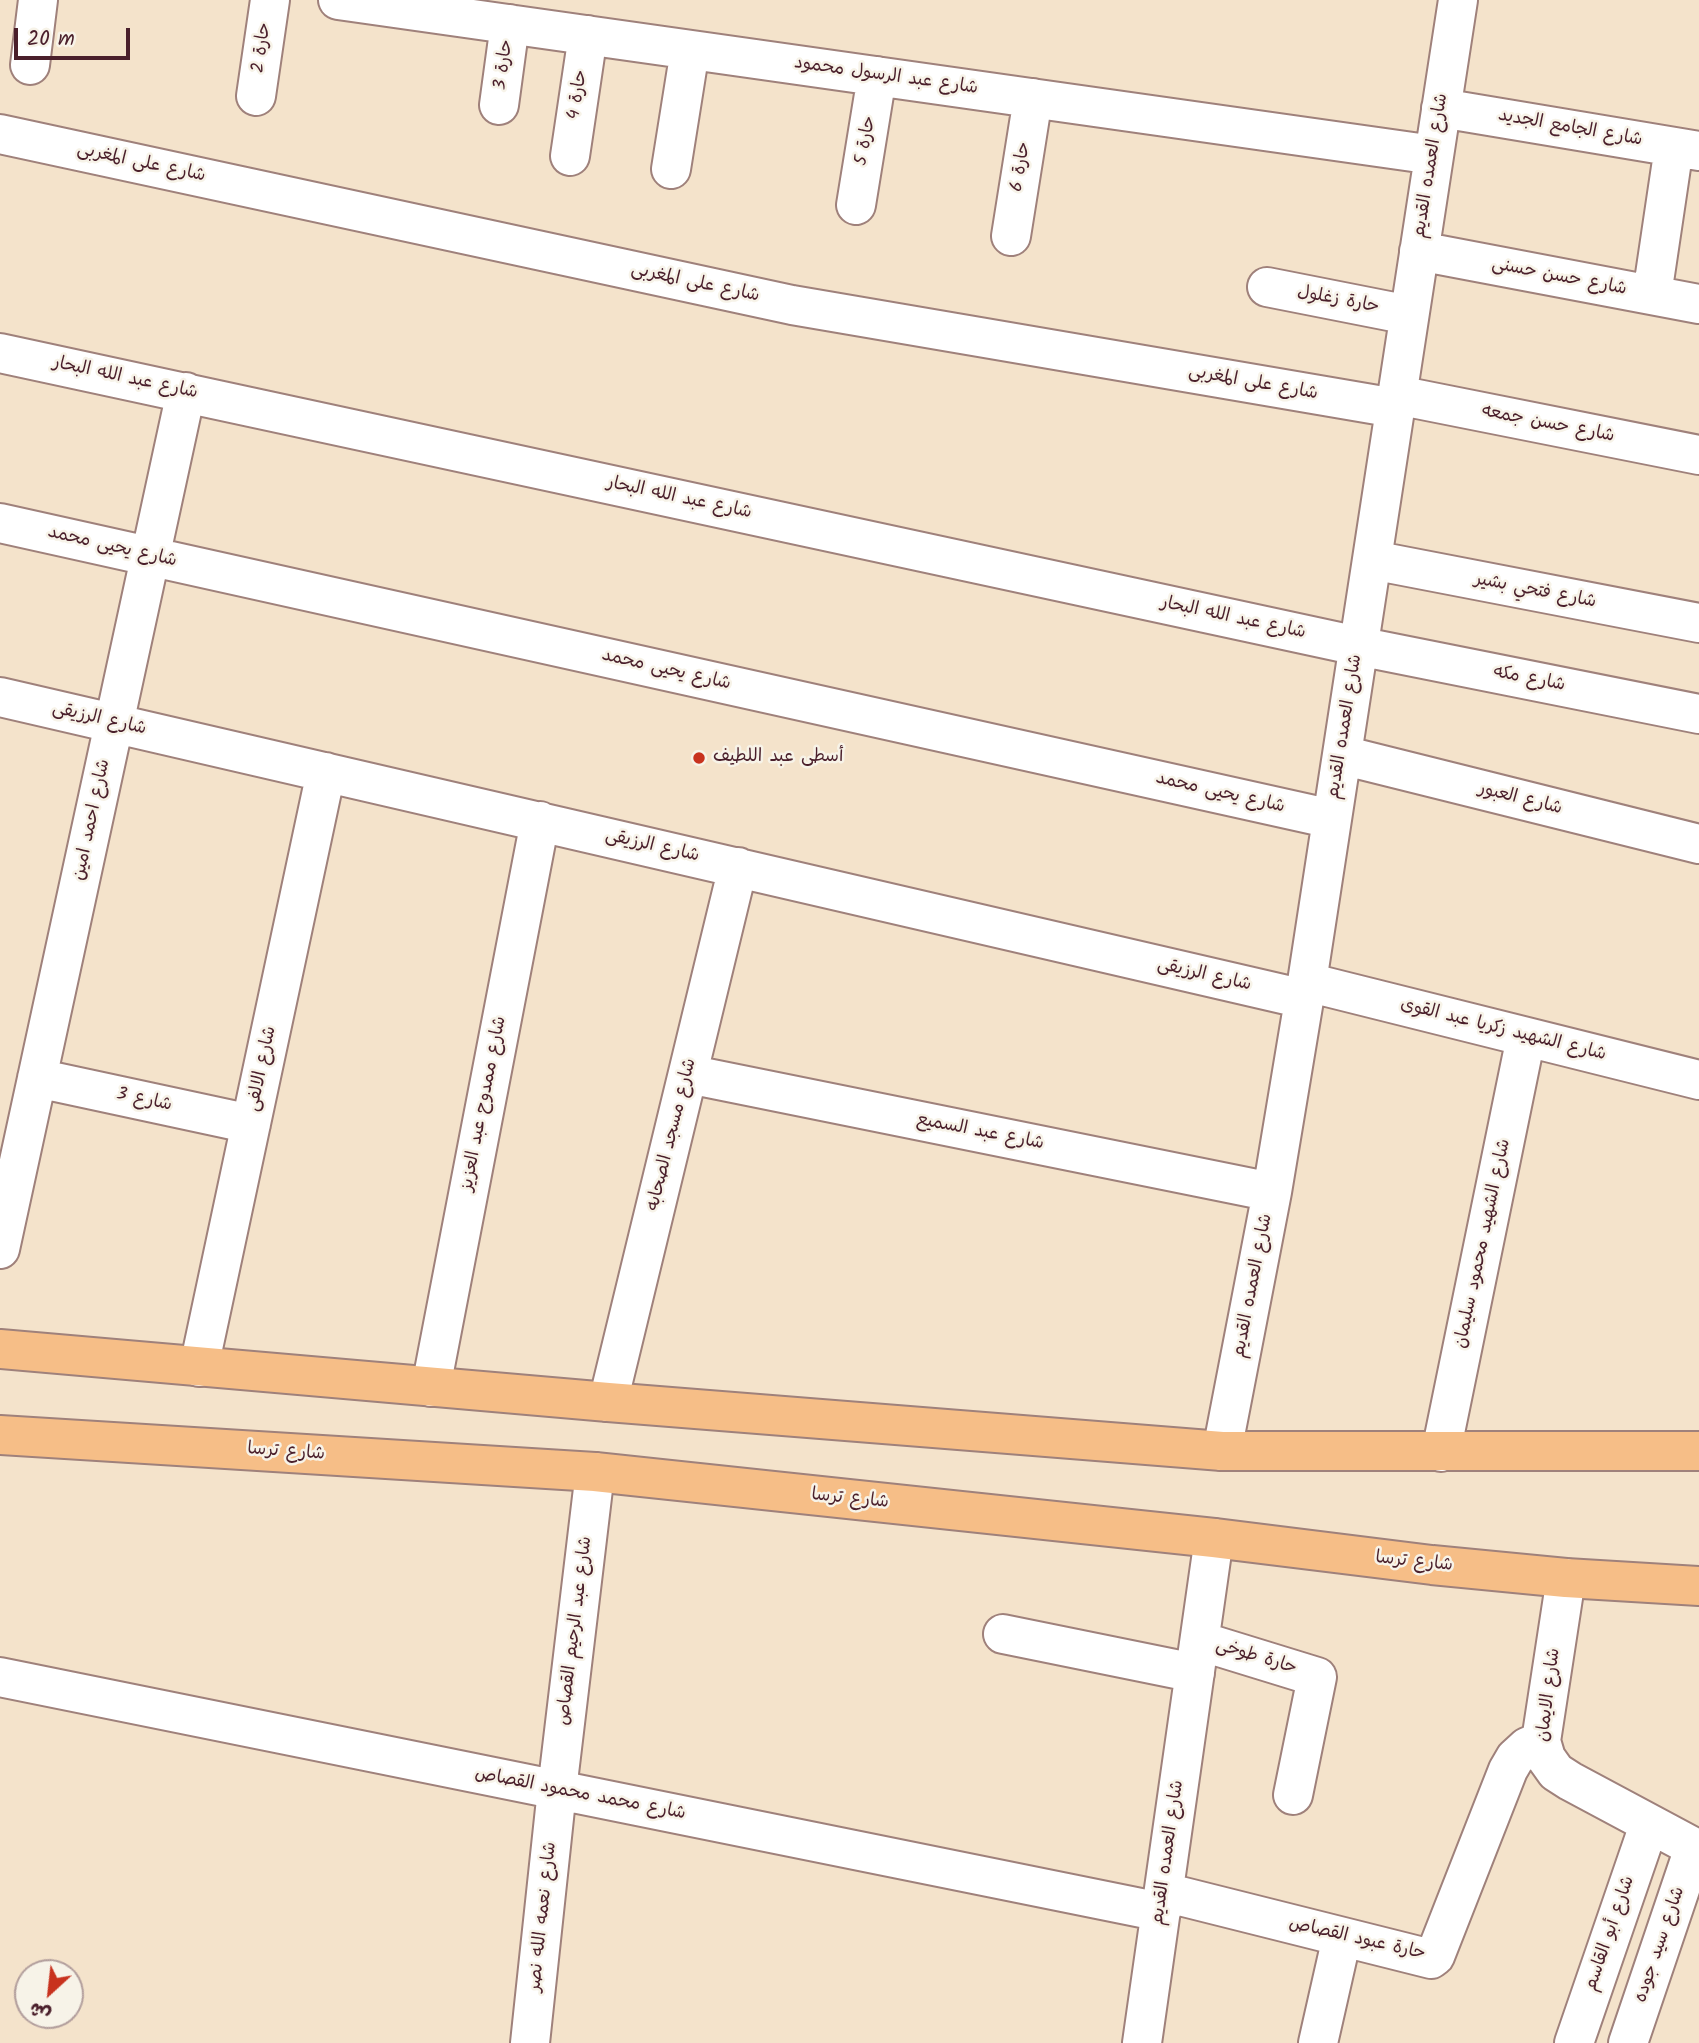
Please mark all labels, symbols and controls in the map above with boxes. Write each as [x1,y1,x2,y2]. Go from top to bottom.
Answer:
scale bar [18,14,133,58]
street label: حارة 2 [249,21,277,75]
text: 20 m [27,23,75,56]
street label: حارة 3 [491,38,519,92]
street label: شارع عبد الرسول محمود [793,53,979,101]
street label: حارة 4 [564,68,594,122]
street label: شارع العمده القديم [1410,92,1454,240]
street label: شارع الجامع الجديد [1496,106,1644,152]
street label: حارة 5 [852,114,882,168]
street label: شارع على المغربى [75,140,207,188]
street label: حارة 6 [1007,140,1037,194]
street label: شارع حسن حسنى [1490,254,1628,302]
street label: شارع على المغربى [629,260,761,308]
street label: حارة زغلول [1295,282,1381,320]
street label: شارع عبد الله البحار [51,353,199,405]
street label: شارع على المغربى [1187,362,1319,406]
street label: شارع حسن جمعه [1480,402,1616,448]
street label: شارع عبد الله البحار [605,473,753,525]
street label: شارع يحيى محمد [45,523,179,573]
street label: شارع فتحي بشير [1472,570,1598,614]
street label: شارع عبد الله البحار [1159,593,1307,645]
street label: شارع يحيى محمد [599,646,733,696]
street label: شارع العمده القديم [1324,653,1368,801]
street label: شارع مكه [1491,662,1567,698]
street label: شارع الرزيقى [50,699,148,741]
place label: أسطى عبد اللطيف [713,747,843,769]
marker: أسطى عبد اللطيف [691,750,707,766]
street label: شارع احمد امين [70,757,116,883]
street label: شارع يحيى محمد [1153,769,1287,819]
street label: شارع العبور [1476,779,1564,821]
street label: شارع الرزيقى [603,826,701,868]
street label: شارع الرزيقى [1155,955,1253,997]
street label: شارع الشهيد زكريا عبد القوى [1398,995,1608,1067]
street label: شارع ممدوح عبد العزيز [457,1015,513,1193]
street label: شارع الالفى [243,1024,283,1114]
street label: شارع مسجد الصحابه [644,1057,702,1213]
street label: شارع 3 [114,1085,174,1117]
street label: شارع عبد السميع [914,1110,1046,1156]
street label: شارع الشهيد محمود سليمان [1451,1137,1517,1351]
street label: شارع العمده القديم [1229,1212,1279,1360]
street label: شارع ترسا [246,1440,326,1466]
street label: شارع ترسا [810,1485,890,1515]
street label: شارع عبد الرحيم القصاص [554,1535,598,1727]
street label: شارع ترسا [1374,1548,1454,1578]
street label: حارة طوخى [1213,1635,1299,1681]
street label: شارع الايمان [1534,1647,1566,1743]
street label: شارع محمد محمود القصاص [473,1764,687,1826]
street label: شارع العمده القديم [1148,1779,1190,1927]
street label: شارع نعمه الله نصر [525,1841,563,1993]
street label: شارع أبو القاسم [1581,1874,1641,1994]
street label: شارع سيد جوده [1631,1884,1691,2006]
street label: حارة عبود القصاص [1287,1914,1427,1966]
north arrow [14,1959,84,2029]
text: ش [24,1993,56,2029]

